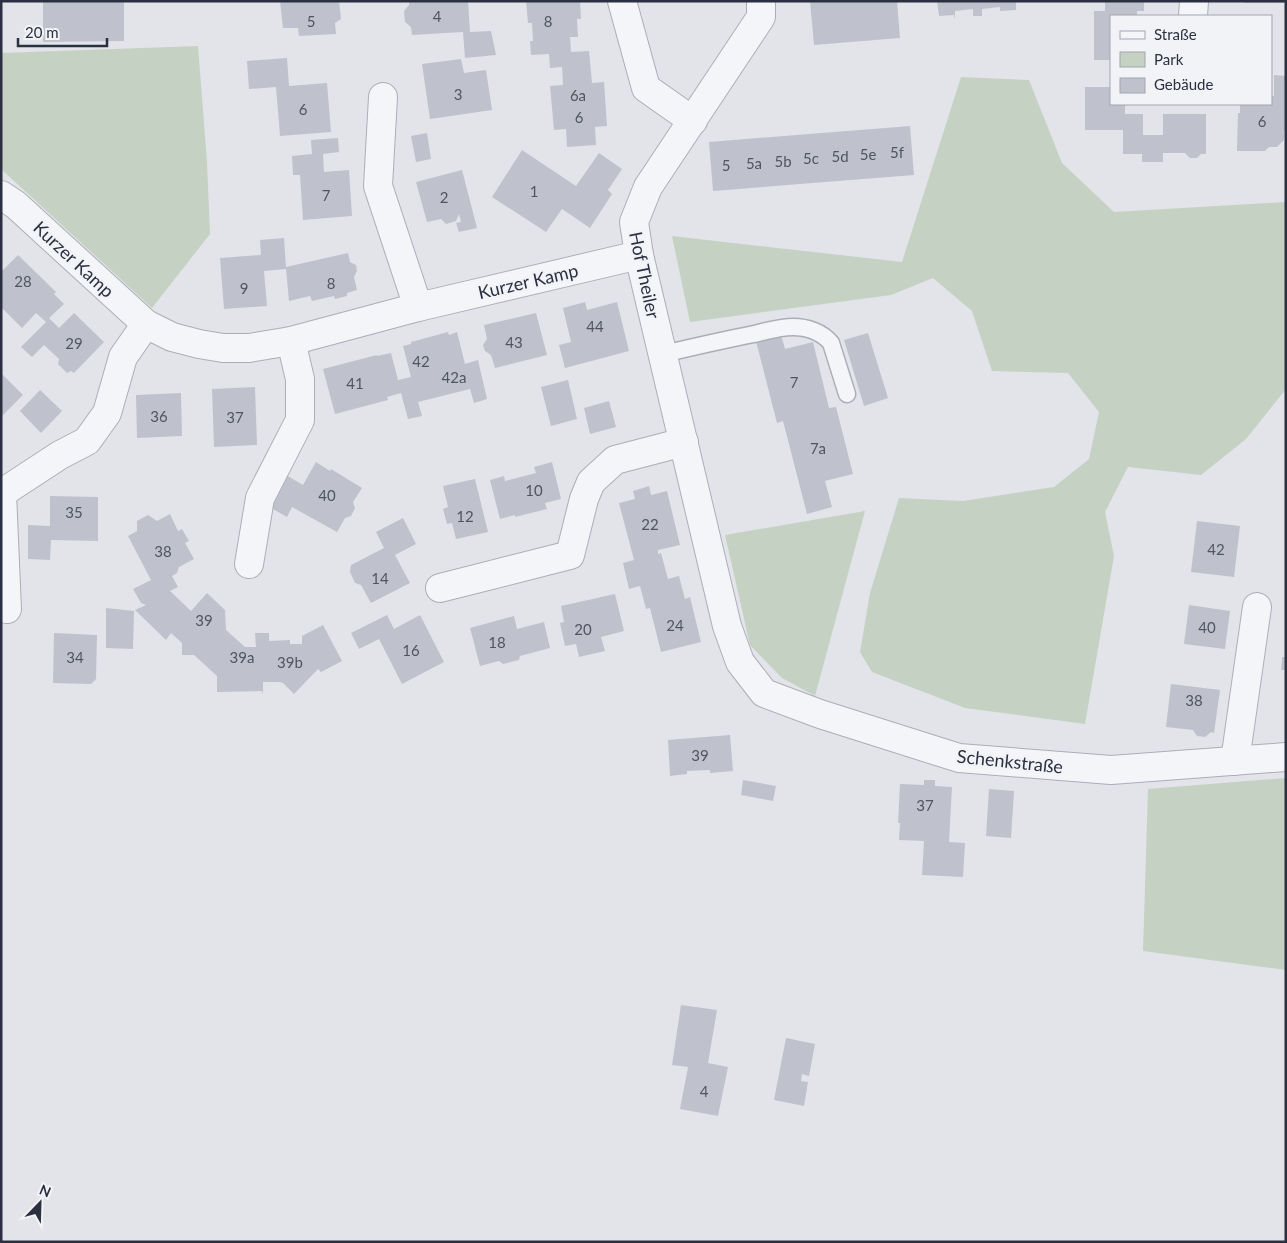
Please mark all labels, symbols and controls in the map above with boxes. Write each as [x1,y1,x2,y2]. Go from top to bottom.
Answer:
house number: 4 [433,7,442,25]
house number: 5 [307,12,315,30]
house number: 8 [544,12,552,30]
scale bar [18,15,106,47]
legend [1110,15,1272,105]
text: 20 m [25,23,59,41]
text: Straße [1154,25,1197,43]
text: Park [1154,50,1184,68]
text: Gebäude [1154,75,1213,93]
house number: 3 [454,85,462,103]
house number: 6a [570,86,586,104]
house number: 6 [299,100,308,118]
house number: 6 [575,108,584,126]
house number: 6 [1258,112,1267,130]
house number: 5f [890,143,905,161]
house number: 5e [860,145,876,163]
house number: 5d [831,147,849,165]
house number: 5c [803,149,819,167]
house number: 5b [774,152,792,170]
house number: 5a [746,154,762,172]
house number: 5 [722,156,730,174]
house number: 1 [530,182,538,200]
house number: 7 [322,186,331,204]
house number: 2 [440,188,448,206]
street label: Kurzer Kamp [29,216,119,302]
street label: Hof Theiler [625,230,665,321]
street label: Kurzer Kamp [476,259,580,303]
house number: 28 [14,272,32,290]
house number: 8 [327,274,335,292]
house number: 9 [240,279,248,297]
house number: 44 [586,317,604,335]
house number: 43 [505,333,523,351]
house number: 29 [65,334,83,352]
house number: 42 [412,352,430,370]
house number: 42a [442,368,466,386]
house number: 7 [790,373,799,391]
house number: 41 [346,374,364,392]
house number: 36 [150,407,168,425]
house number: 37 [226,408,244,426]
house number: 7a [810,439,826,457]
house number: 10 [525,481,543,499]
house number: 40 [318,486,336,504]
house number: 35 [65,503,83,521]
house number: 12 [456,507,474,525]
house number: 22 [641,515,659,533]
house number: 42 [1207,540,1225,558]
house number: 38 [154,542,172,560]
house number: 14 [371,569,389,587]
house number: 39 [195,611,213,629]
house number: 24 [666,616,684,634]
house number: 40 [1198,618,1216,636]
house number: 20 [574,620,592,638]
house number: 18 [488,633,506,651]
house number: 16 [402,641,420,659]
house number: 34 [66,648,84,666]
house number: 39a [230,648,254,666]
house number: 39b [277,653,303,671]
house number: 38 [1185,691,1203,709]
street label: Schenkstraße [956,744,1064,778]
house number: 39 [691,746,709,764]
house number: 37 [916,796,934,814]
house number: 4 [700,1082,709,1100]
north arrow [15,1178,65,1228]
text: N [37,1181,54,1201]

